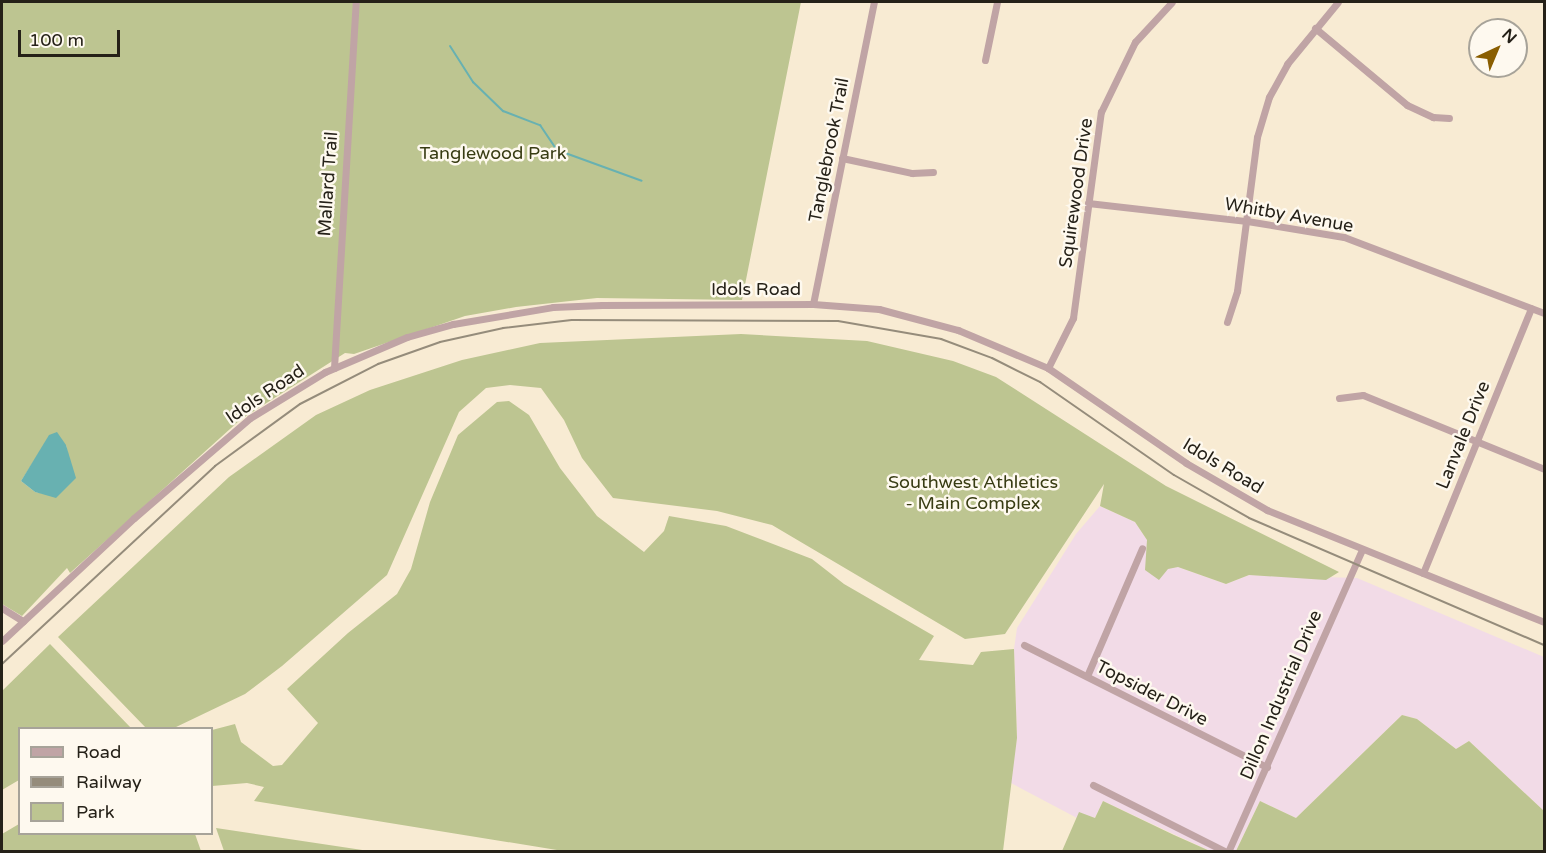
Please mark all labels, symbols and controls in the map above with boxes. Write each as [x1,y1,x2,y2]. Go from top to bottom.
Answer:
scale bar [21,18,123,56]
north arrow [1468,18,1528,78]
text: N [1498,25,1521,48]
text: 100 m [29,29,84,51]
street label: Tanglebrook Trail [804,76,854,224]
street label: Squirewood Drive [1055,117,1097,269]
street label: Mallard Trail [314,131,342,237]
park label: Tanglewood Park [419,142,567,164]
street label: Whitby Avenue [1223,193,1355,237]
street label: Idols Road [711,278,801,300]
street label: Idols Road [222,360,308,428]
street label: Lanvale Drive [1432,378,1494,492]
street label: Idols Road [1179,434,1267,498]
park label: Southwest Athletics - Main Complex [888,472,1058,514]
street label: Dillon Industrial Drive [1235,607,1327,783]
street label: Topsider Drive [1092,656,1212,730]
legend [18,727,213,835]
text: Road [76,741,121,763]
text: Railway [76,771,142,793]
text: Park [76,801,114,823]

